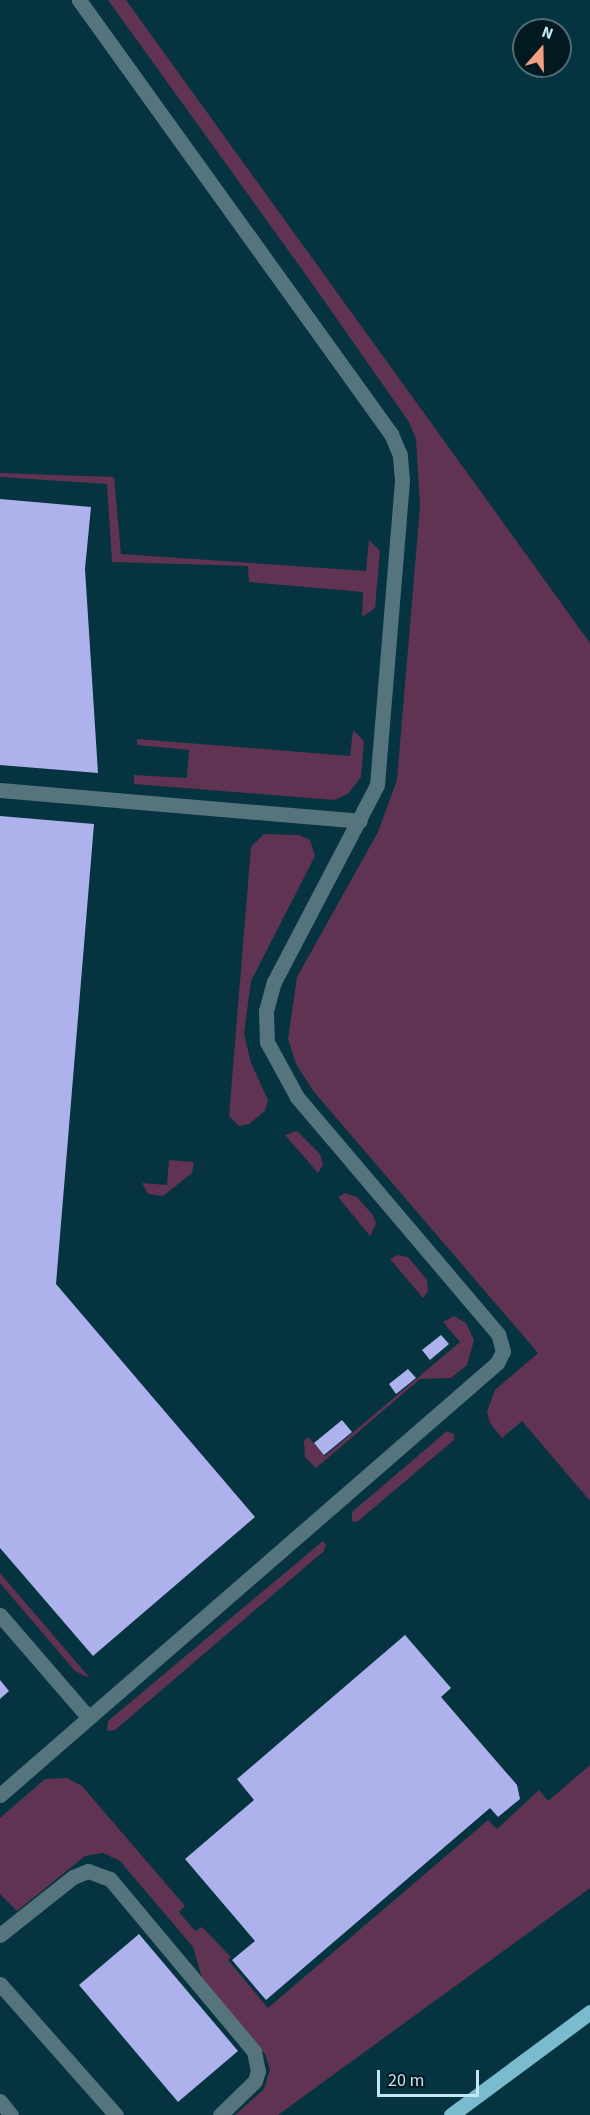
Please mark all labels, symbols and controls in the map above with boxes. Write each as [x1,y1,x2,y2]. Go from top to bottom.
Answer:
north arrow [512,18,572,78]
text: N [539,21,556,45]
scale bar [380,2058,482,2096]
text: 20 m [388,2068,424,2093]

